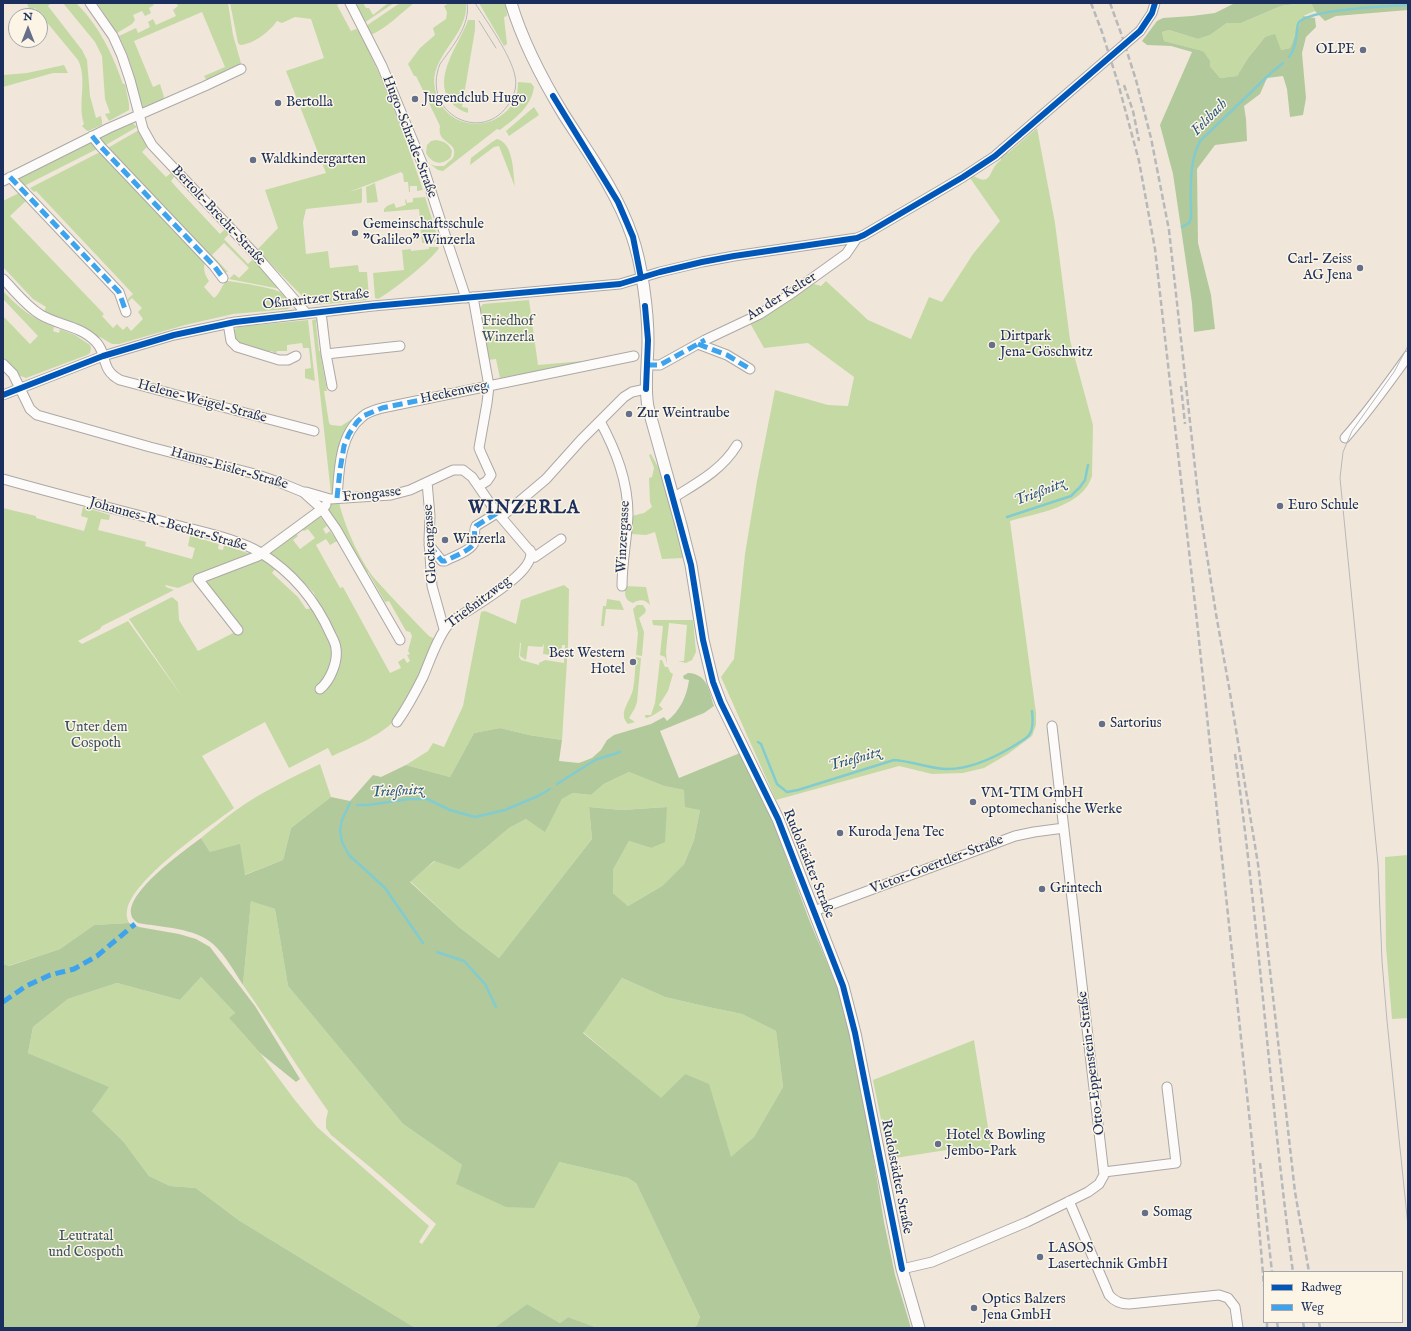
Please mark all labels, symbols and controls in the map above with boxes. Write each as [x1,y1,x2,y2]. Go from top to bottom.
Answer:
north arrow [8,8,48,48]
text: N [23,10,33,24]
place label: OLPE [1316,42,1355,58]
marker: OLPE [1358,45,1368,55]
street label: Hugo-Schrade-Straße [378,73,440,201]
place label: Jugendclub Hugo [423,91,526,107]
marker: Jugendclub Hugo [410,94,420,104]
place label: Bertolla [286,95,333,111]
water label: Felsbach [1188,96,1232,140]
marker: Bertolla [273,98,283,108]
place label: Waldkindergarten [261,152,366,168]
marker: Waldkindergarten [248,155,258,165]
street label: Bertolt-Brecht-Straße [167,163,269,269]
place label: Gemeinschaftsschule "Galileo" Winzerla [363,217,484,250]
marker: Gemeinschaftsschule "Galileo" Winzerla [350,228,360,238]
place label: Carl- Zeiss AG Jena [1288,252,1352,284]
marker: Carl- Zeiss AG Jena [1355,263,1365,273]
street label: An der Kelter [744,269,820,325]
street label: Oßmaritzer Straße [262,286,370,314]
park label: Friedhof Winzerla [482,314,534,346]
place label: Dirtpark Jena-Göschwitz [1000,329,1093,362]
marker: Dirtpark Jena-Göschwitz [987,340,997,350]
street label: Helene-Weigel-Straße [136,377,268,427]
street label: Heckenweg [419,378,489,408]
place label: Zur Weintraube [637,406,730,422]
marker: Zur Weintraube [624,409,634,419]
street label: Hanns-Eisler-Straße [168,444,290,494]
water label: Trießnitz [1012,475,1068,511]
street label: Frongasse [342,484,402,506]
street label: Johannes-R.-Becher-Straße [87,494,249,556]
district label: WINZERLA [468,498,580,520]
place label: Euro Schule [1288,498,1359,514]
street label: Winzergasse [614,500,634,574]
marker: Euro Schule [1275,501,1285,511]
street label: Glockengasse [421,504,441,584]
place label: Winzerla [453,532,505,548]
marker: Winzerla [440,535,450,545]
street label: Trießnitzweg [443,573,515,633]
place label: Best Western Hotel [549,646,625,678]
marker: Best Western Hotel [628,657,638,667]
place label: Sartorius [1110,716,1162,732]
marker: Sartorius [1097,719,1107,729]
park label: Unter dem Cospoth [64,720,128,752]
water label: Trießnitz [827,744,883,776]
water label: Trießnitz [370,782,424,802]
place label: VM-TIM GmbH optomechanische Werke [981,786,1122,818]
marker: VM-TIM GmbH optomechanische Werke [968,797,978,807]
street label: Rudolstädter Straße [778,807,838,921]
place label: Kuroda Jena Tec [848,825,944,841]
marker: Kuroda Jena Tec [835,828,845,838]
street label: Victor-Goerttler-Straße [868,832,1006,898]
place label: Grintech [1050,881,1102,897]
marker: Grintech [1037,884,1047,894]
street label: Otto-Eppenstein-Straße [1075,990,1109,1136]
street label: Rudolstädter Straße [877,1118,915,1236]
place label: Hotel & Bowling Jembo-Park [946,1128,1045,1160]
marker: Hotel & Bowling Jembo-Park [933,1139,943,1149]
place label: Somag [1153,1205,1192,1221]
marker: Somag [1140,1208,1150,1218]
park label: Leutratal und Cospoth [48,1229,124,1262]
place label: LASOS Lasertechnik GmbH [1048,1241,1168,1274]
marker: LASOS Lasertechnik GmbH [1035,1252,1045,1262]
legend [1263,1271,1403,1323]
text: Radweg [1301,1280,1341,1295]
place label: Optics Balzers Jena GmbH [982,1292,1066,1324]
text: Weg [1301,1300,1324,1315]
marker: Optics Balzers Jena GmbH [969,1303,979,1313]

